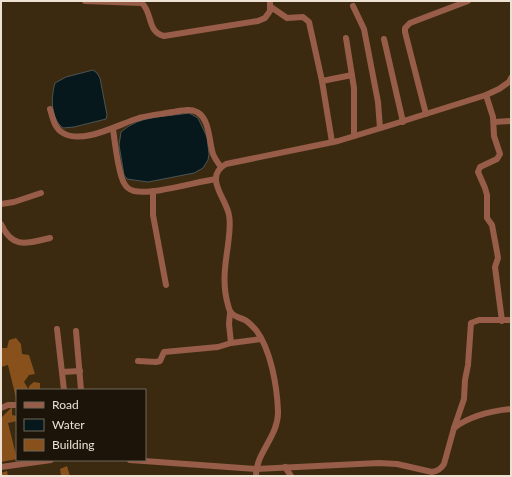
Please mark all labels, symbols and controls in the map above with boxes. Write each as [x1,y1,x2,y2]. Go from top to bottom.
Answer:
legend [16,389,146,461]
text: Road [52,397,79,412]
text: Water [52,417,85,432]
text: Building [52,437,95,452]

